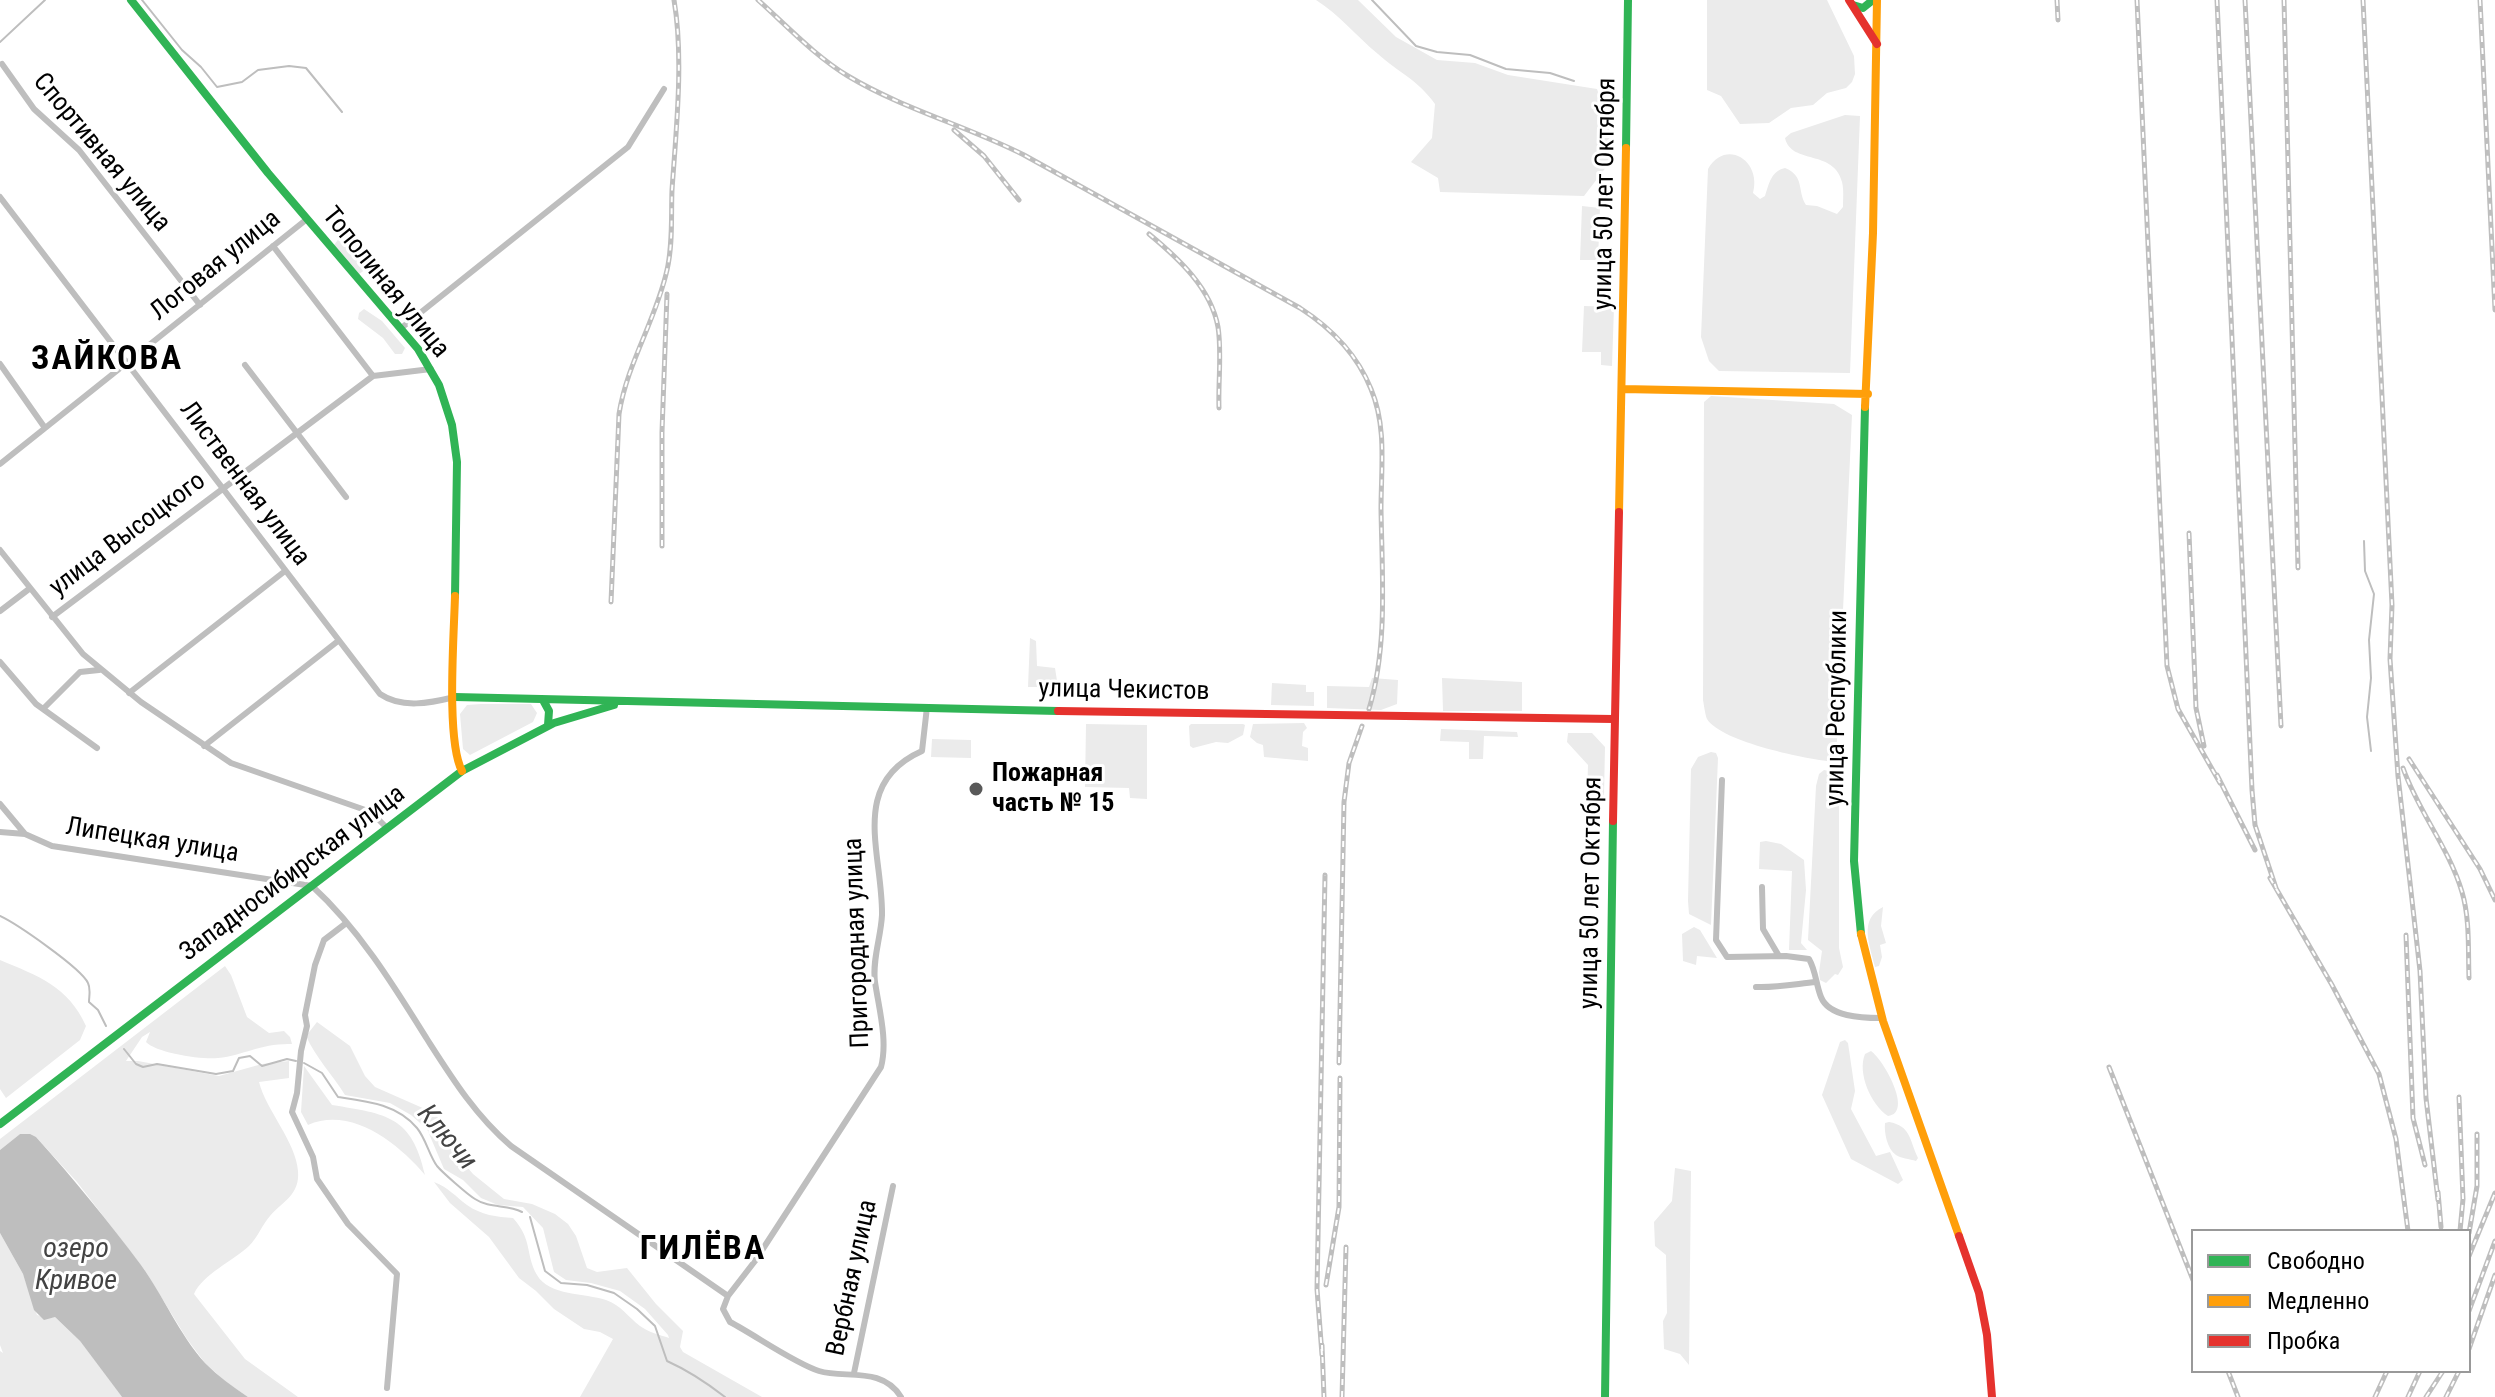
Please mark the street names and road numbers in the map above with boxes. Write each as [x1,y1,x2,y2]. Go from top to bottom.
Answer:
street label: Спортивная улица [26,67,176,239]
street label: улица 50 лет Октября [1588,78,1624,310]
street label: Тополиная улица [315,201,455,365]
street label: Логовая улица [145,204,287,328]
street label: Лиственная улица [172,396,316,572]
street label: улица Высоцкого [44,466,212,604]
street label: улица Республики [1821,610,1855,806]
street label: улица Чекистов [1038,674,1210,708]
street label: улица 50 лет Октября [1574,777,1610,1009]
street label: Западносибирская улица [174,779,412,969]
street label: Липецкая улица [63,812,241,870]
street label: Пригородная улица [839,837,877,1049]
street label: Вербная улица [821,1197,885,1359]

